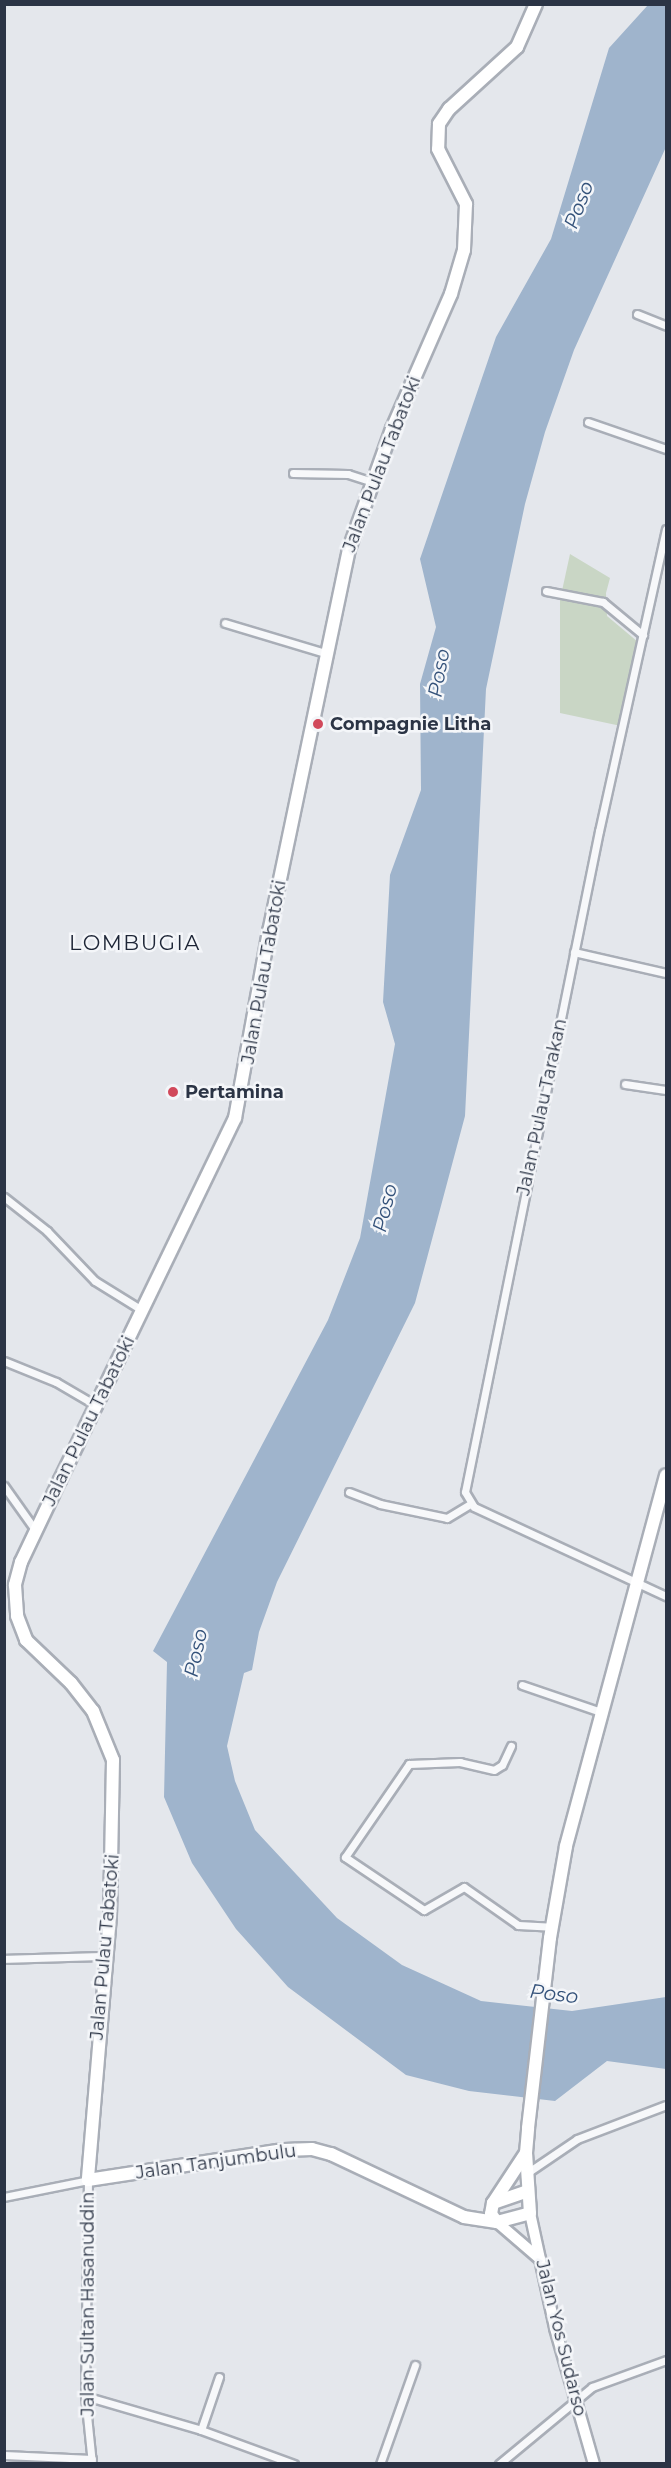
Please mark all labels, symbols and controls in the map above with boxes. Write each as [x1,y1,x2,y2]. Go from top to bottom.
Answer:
water label: Poso [559,178,599,232]
street label: Jalan Pulau Tabatoki [339,373,425,555]
water label: Poso [423,647,455,699]
place label: Compagnie Litha [330,713,491,735]
marker: Compagnie Litha [311,717,325,731]
street label: Jalan Pulau Tabatoki [237,878,291,1066]
district label: LOMBUGIA [69,930,201,956]
street label: Jalan Pulau Tarakan [513,1017,571,1197]
place label: Pertamina [185,1081,284,1103]
marker: Pertamina [166,1085,180,1099]
water label: Poso [367,1181,403,1235]
street label: Jalan Pulau Tabatoki [38,1333,140,1509]
water label: Poso [179,1627,213,1679]
street label: Jalan Pulau Tabatoki [86,1853,124,2041]
water label: Poso [528,1979,580,2009]
street label: Jalan Tanjumbulu [134,2140,298,2184]
street label: Jalan Sultan Hasanuddin [77,2192,99,2416]
street label: Jalan Yos Sudarso [531,2258,591,2418]

